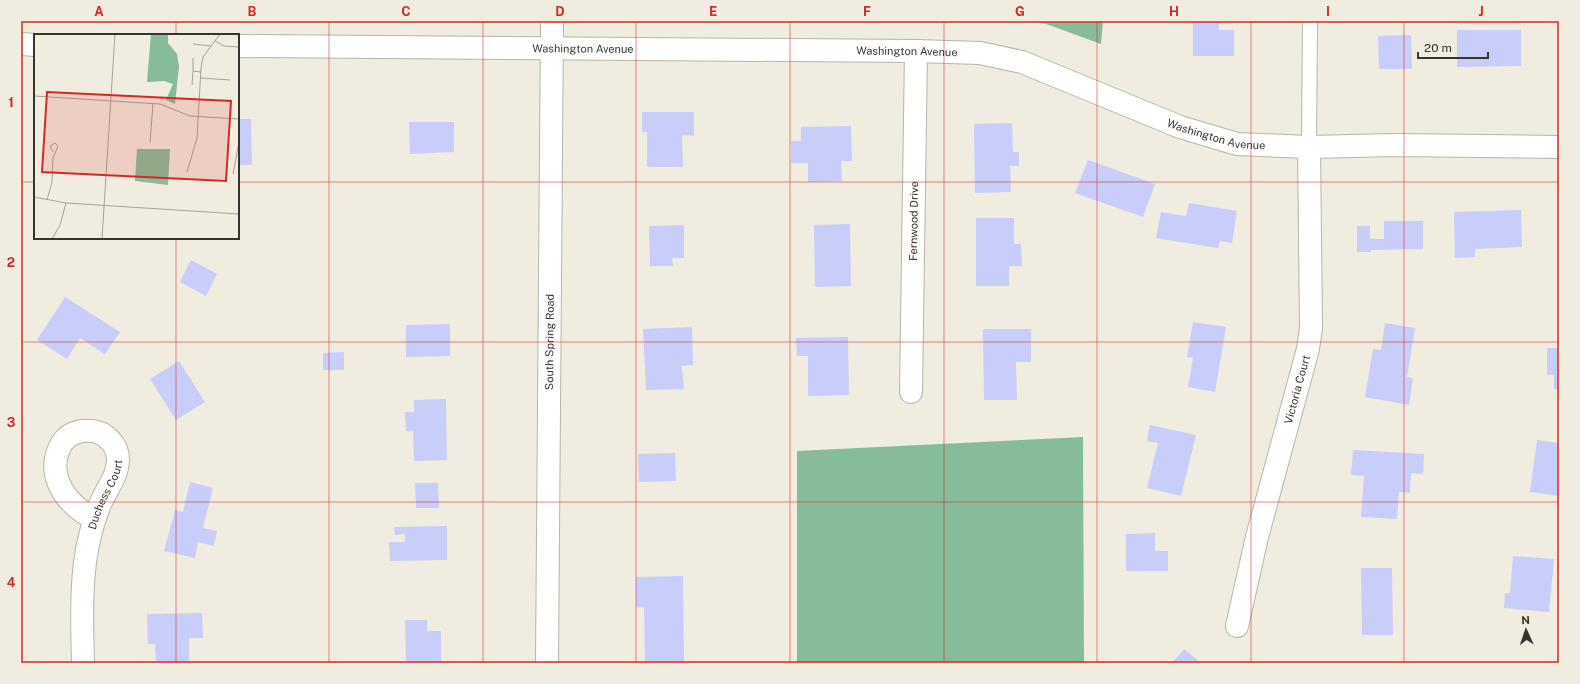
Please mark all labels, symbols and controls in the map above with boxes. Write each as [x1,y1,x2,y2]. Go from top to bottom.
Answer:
text: A [94,4,104,19]
text: B [248,4,257,19]
text: C [401,4,411,19]
text: D [555,4,565,19]
text: E [709,4,717,19]
text: F [863,4,871,19]
text: G [1015,4,1025,19]
text: H [1169,4,1179,19]
text: I [1326,4,1330,19]
text: J [1478,4,1484,19]
inset map [34,34,239,239]
scale bar [1418,34,1488,60]
text: 20 m [1424,41,1452,55]
street label: Washington Avenue [532,42,634,55]
street label: Washington Avenue [856,45,958,58]
text: 1 [8,95,14,110]
street label: Washington Avenue [1165,116,1266,151]
street label: Fernwood Drive [907,181,920,261]
text: 2 [7,255,15,270]
street label: South Spring Road [543,294,556,390]
street label: Victoria Court [1282,354,1312,425]
text: 3 [7,415,16,430]
street label: Duchess Court [86,459,124,531]
text: 4 [7,575,16,590]
north arrow [1506,610,1546,650]
text: N [1521,614,1530,626]

